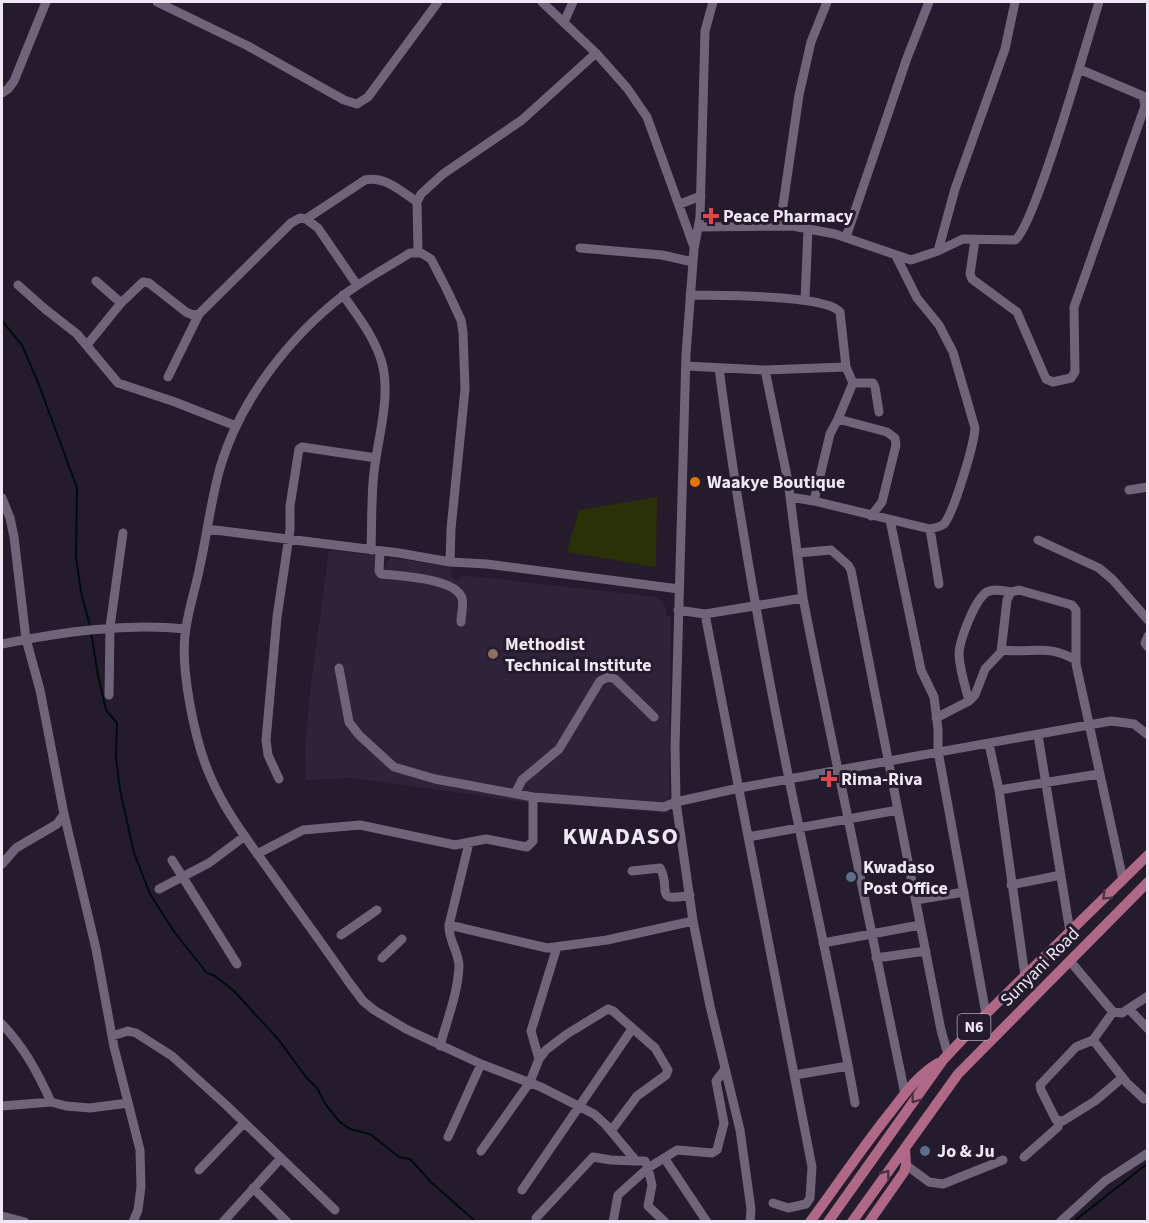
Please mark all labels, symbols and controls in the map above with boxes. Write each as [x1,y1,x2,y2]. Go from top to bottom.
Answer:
place label: Peace Pharmacy [723,204,854,229]
marker: Peace Pharmacy [704,209,718,223]
place label: Waakye Boutique [707,470,845,495]
marker: Waakye Boutique [688,475,702,489]
place label: Methodist Technical Institute [505,632,652,678]
marker: Methodist Technical Institute [486,647,500,661]
place label: Rima-Riva [841,767,922,792]
marker: Rima-Riva [822,772,836,786]
district label: KWADASO [563,819,679,854]
place label: Kwadaso Post Office [863,855,948,901]
marker: Kwadaso Post Office [844,870,858,884]
one-way arrow [1102,890,1113,900]
street label: Sunyani Road [995,922,1085,1012]
road number: N6 [958,1014,990,1040]
one-way arrow [911,1092,922,1103]
place label: Jo & Ju [937,1139,995,1164]
marker: Jo & Ju [918,1144,932,1158]
one-way arrow [878,1169,889,1180]

